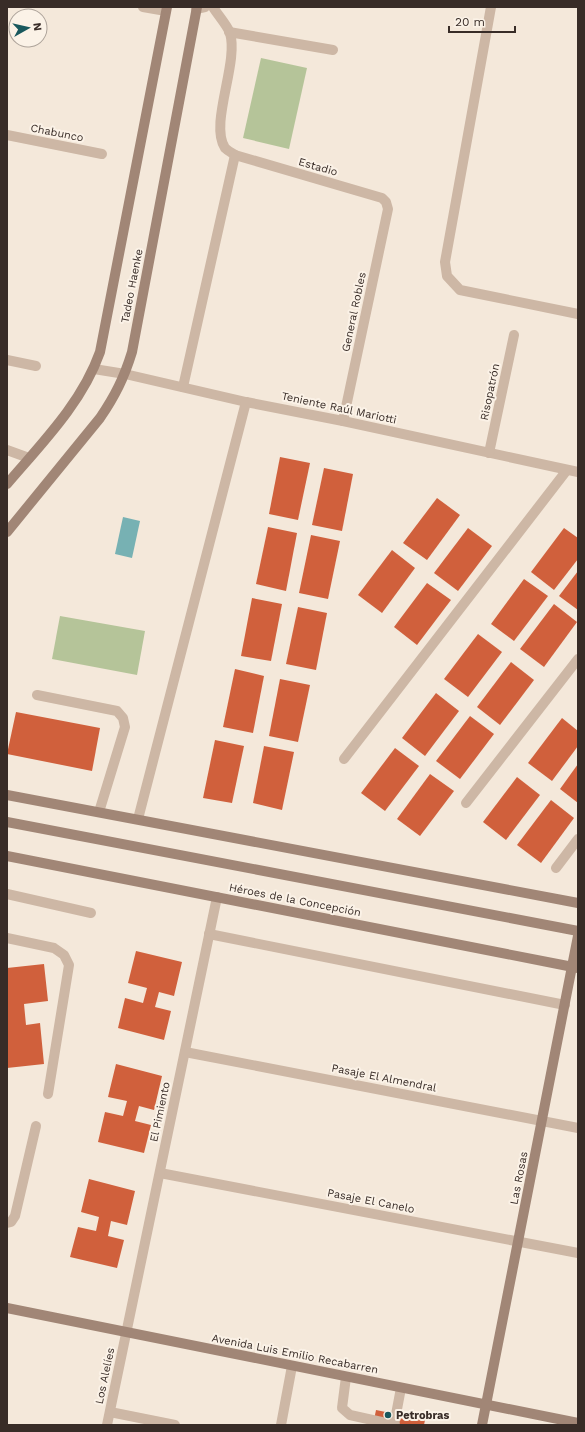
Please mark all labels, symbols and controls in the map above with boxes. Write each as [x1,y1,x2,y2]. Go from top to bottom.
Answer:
north arrow [8,8,48,48]
scale bar [449,8,515,34]
text: 20 m [455,15,485,29]
text: N [30,22,44,32]
street label: Chabunco [29,121,85,145]
street label: Estadio [297,155,339,179]
street label: Tadeo Haenke [118,248,146,324]
street label: General Robles [339,271,369,353]
street label: Risopatrón [478,362,502,422]
street label: Teniente Raúl Mariotti [280,389,398,427]
street label: Héroes de la Concepción [228,881,362,919]
street label: Pasaje El Almendral [331,1061,438,1095]
street label: El Pimiento [147,1081,173,1143]
street label: Las Rosas [507,1150,531,1206]
street label: Pasaje El Canelo [326,1186,416,1216]
street label: Avenida Luis Emilio Recabarren [211,1331,379,1377]
street label: Los Alelíes [93,1346,117,1405]
place label: Petrobras [396,1409,449,1422]
marker: Petrobras [383,1410,393,1420]

